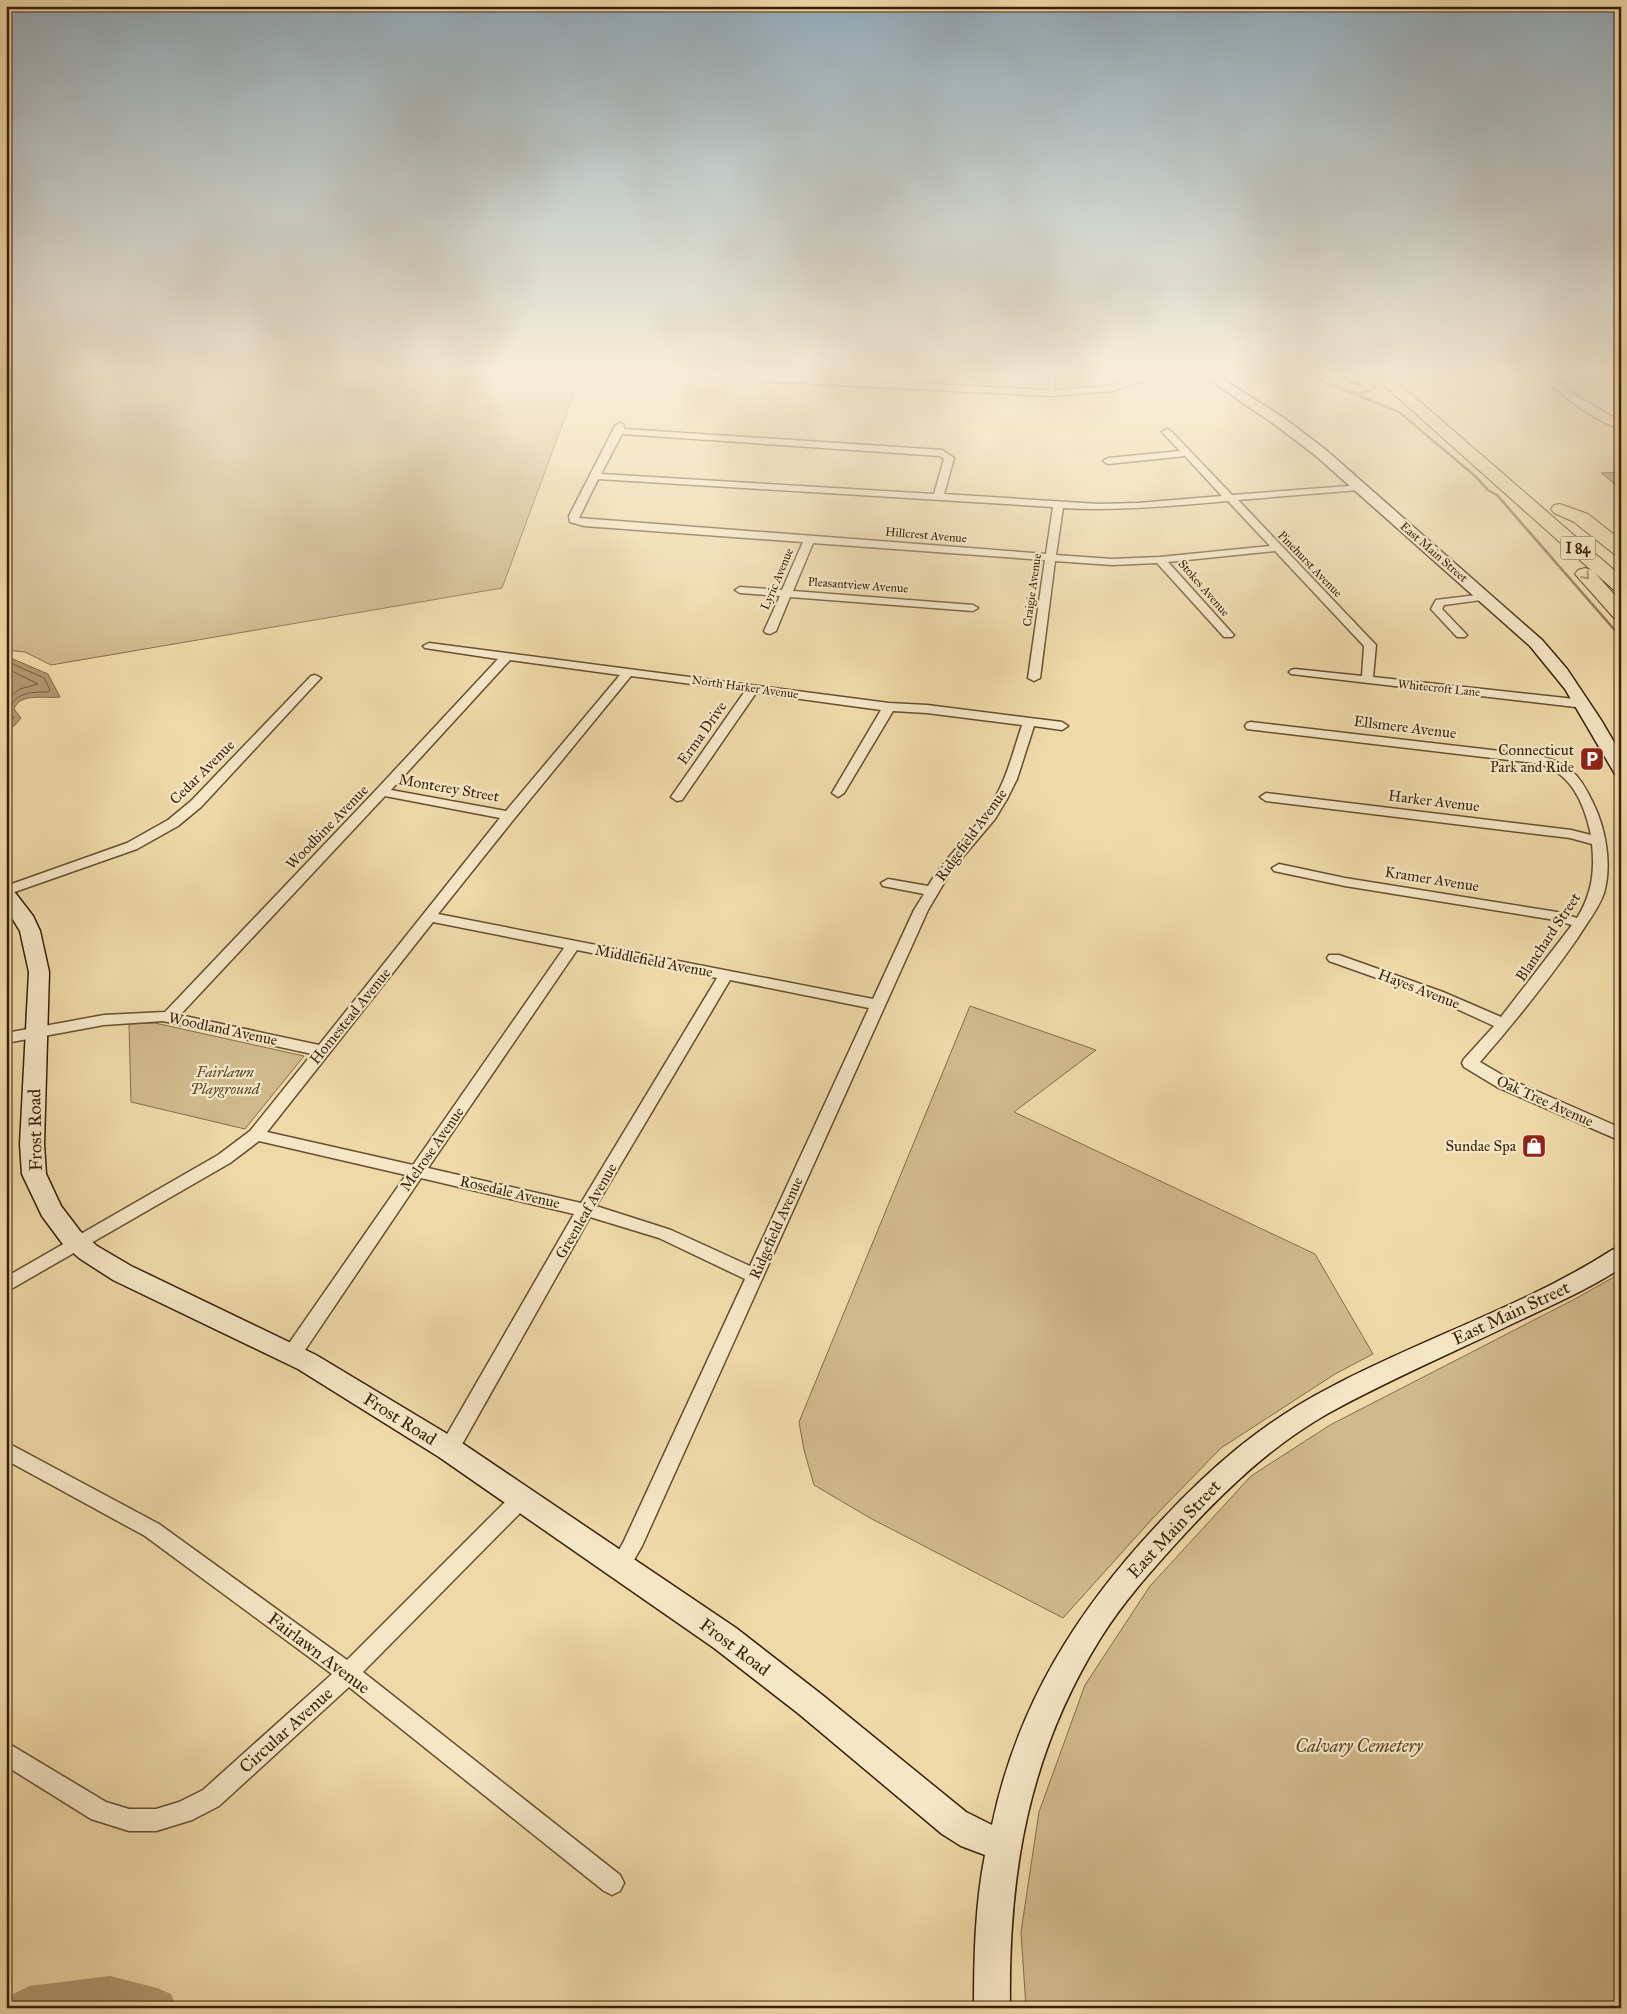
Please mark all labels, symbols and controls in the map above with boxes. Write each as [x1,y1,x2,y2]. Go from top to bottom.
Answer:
street label: East Main Street [1398,519,1471,585]
street label: Hillcrest Avenue [885,524,967,546]
street label: Pinehurst Avenue [1275,528,1345,600]
road number: I 84 [1560,536,1596,560]
street label: Lyric Avenue [758,546,796,612]
street label: Craigie Avenue [1020,553,1045,628]
street label: Stokes Avenue [1176,557,1232,619]
one-way arrow [1580,570,1589,579]
street label: Pleasantview Avenue [807,575,909,595]
street label: North Harker Avenue [691,673,799,701]
street label: Whitecroft Lane [1397,677,1481,699]
street label: Erma Drive [674,698,730,768]
street label: Ellsmere Avenue [1353,712,1457,742]
street label: Cedar Avenue [166,736,238,808]
place label: Connecticut Park and Ride [1490,741,1575,776]
parking icon: Connecticut Park and Ride [1579,746,1605,772]
street label: Monterey Street [397,770,501,806]
street label: Woodbine Avenue [282,781,372,873]
street label: Ridgefield Avenue [931,785,1011,885]
street label: Harker Avenue [1387,786,1481,816]
street label: Kramer Avenue [1384,863,1480,895]
street label: Blanchard Street [1512,889,1585,985]
street label: Middlefield Avenue [594,941,714,981]
street label: Homestead Avenue [306,964,394,1068]
street label: Hayes Avenue [1376,965,1462,1013]
street label: Woodland Avenue [167,1009,279,1049]
park label: Fairlawn Playground [190,1063,261,1098]
street label: Oak Tree Avenue [1494,1072,1596,1130]
street label: Frost Road [23,1089,47,1171]
street label: Melrose Avenue [396,1103,468,1195]
shop icon: Sundae Spa [1521,1133,1547,1159]
place label: Sundae Spa [1445,1137,1517,1155]
street label: Greenleaf Avenue [551,1160,621,1262]
street label: Rosedale Avenue [458,1172,562,1212]
street label: Ridgefield Avenue [745,1174,807,1282]
street label: East Main Street [1449,1276,1574,1350]
street label: Frost Road [359,1388,441,1450]
street label: East Main Street [1123,1475,1226,1583]
street label: Fairlawn Avenue [264,1607,374,1699]
street label: Frost Road [695,1613,775,1681]
street label: Circular Avenue [235,1682,337,1778]
park label: Calvary Cemetery [1295,1735,1424,1757]

